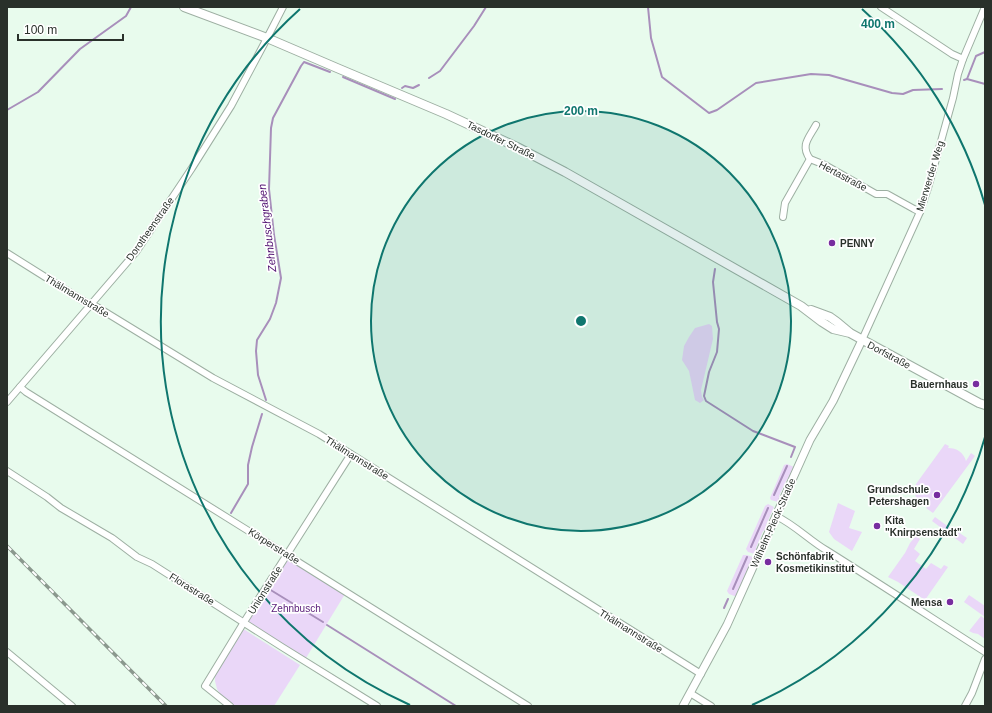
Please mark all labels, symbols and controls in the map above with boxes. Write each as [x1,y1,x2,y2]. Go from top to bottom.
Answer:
scale bar [18,16,123,42]
text: 400 m [861,17,895,31]
text: 100 m [24,23,57,37]
text: 200 m [564,104,598,118]
street label: Tasdorfer Straße [465,119,537,161]
street label: Mierwerder Weg [914,139,946,213]
street label: Hertastraße [817,159,869,193]
water label: Zehnbuschgraben [256,183,278,274]
street label: Dorotheenstraße [124,195,176,263]
marker: PENNY [827,238,837,248]
place label: PENNY [840,238,875,249]
street label: Thälmannstraße [43,273,111,320]
centre of rings [574,314,588,328]
street label: Dorfstraße [866,339,913,371]
place label: Bauernhaus [910,379,968,390]
marker: Bauernhaus [971,379,981,389]
street label: Thälmannstraße [323,434,391,482]
street label: Wilhelm-Pieck-Straße [748,476,798,569]
place label: Grundschule Petershagen [867,484,929,507]
marker: Grundschule Petershagen [932,490,942,500]
place label: Kita "Knirpsenstadt" [885,515,962,538]
marker: Kita "Knirpsenstadt" [872,521,882,531]
street label: Körperstraße [246,526,302,566]
place label: Schönfabrik Kosmetikinstitut [776,551,855,574]
marker: Schönfabrik Kosmetikinstitut [763,557,773,567]
street label: Unionstraße [246,564,284,616]
street label: Florastraße [167,571,217,607]
place label: Mensa [911,597,942,608]
marker: Mensa [945,597,955,607]
park label: Zehnbusch [271,603,321,614]
street label: Thälmannstraße [597,607,665,655]

